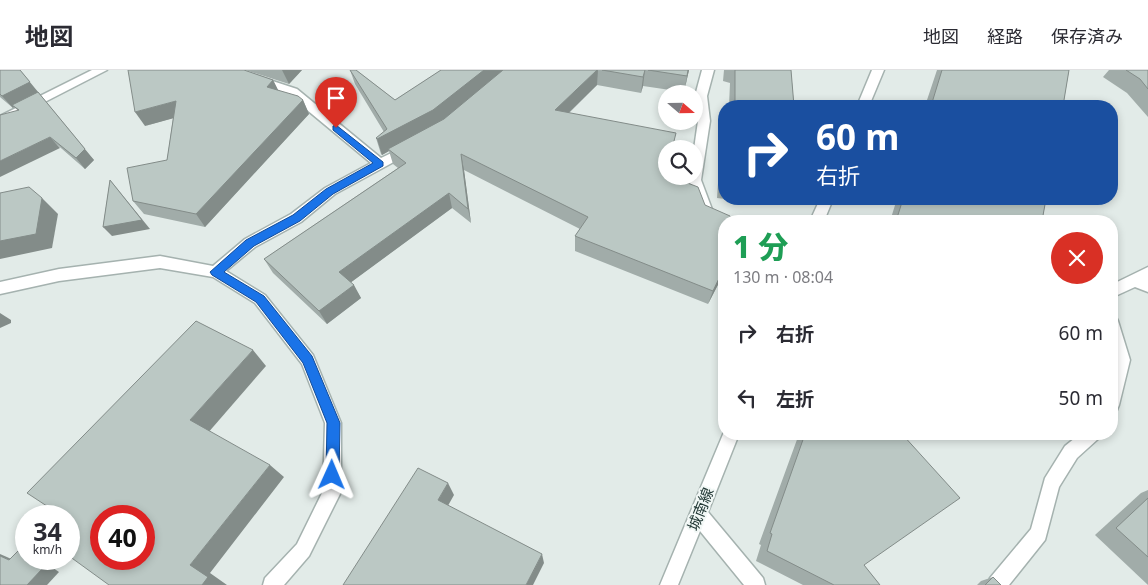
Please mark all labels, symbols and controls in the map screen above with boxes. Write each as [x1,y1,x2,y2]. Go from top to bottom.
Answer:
text: 地図 [25,19,73,52]
text: 地図 [923,24,959,48]
text: 経路 [987,24,1023,48]
text: 保存済み [1051,24,1123,48]
pin [315,77,357,128]
icon: arrive [322,84,350,112]
north arrow [658,85,702,130]
map controls [658,85,703,185]
text: 60 m [816,113,899,160]
icon: right [733,120,798,185]
button: search [658,140,703,185]
text: 右折 [816,160,860,190]
text: 1 分 [733,226,788,267]
button: close [1051,232,1103,284]
text: 130 m · 08:04 [733,266,833,288]
icon: right [733,319,761,347]
text: 60 m [1059,320,1103,346]
text: 右折 [776,321,814,347]
icon: left [733,384,761,412]
text: 50 m [1059,385,1103,411]
text: 左折 [776,386,814,412]
position arrow [305,448,357,500]
street label: 城南線 [682,484,718,534]
speed limit sign: 40 [90,505,155,570]
text: 34 [33,514,62,548]
text: km/h [33,541,62,558]

